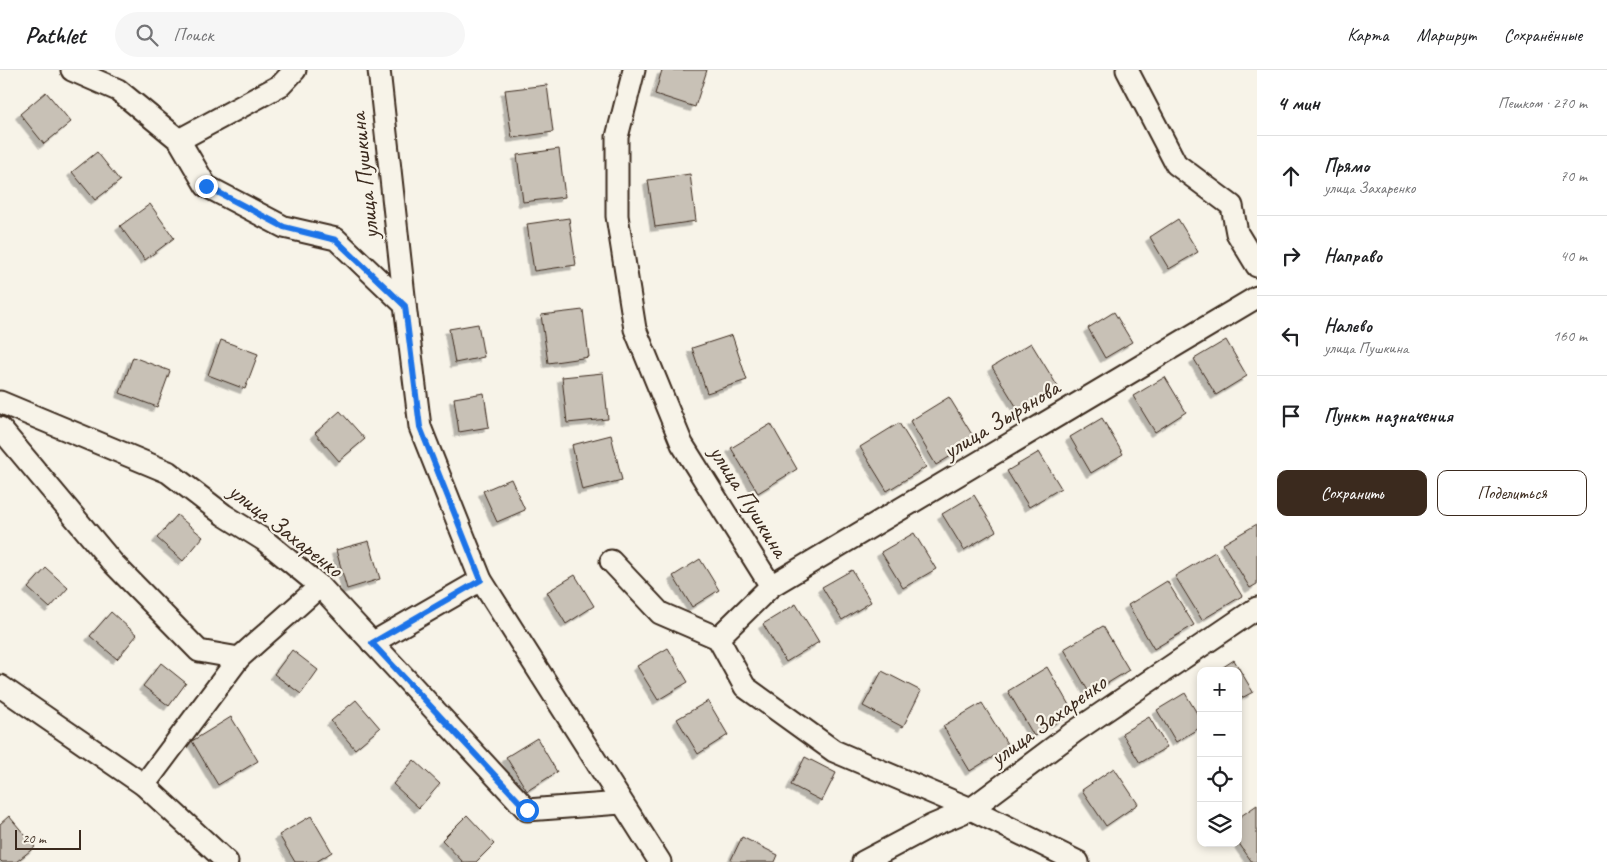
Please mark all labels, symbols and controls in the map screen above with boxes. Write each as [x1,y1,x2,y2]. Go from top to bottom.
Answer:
search box [115,12,465,57]
text: Pathlet [25,20,85,50]
icon: search [133,21,161,49]
text: Поиск [173,23,213,47]
text: Карта [1347,24,1388,46]
text: Маршрут [1416,24,1476,46]
text: Сохранённые [1504,24,1582,46]
text: 4 мин [1277,90,1320,116]
text: Пешком · 270 m [1498,93,1587,113]
street label: улица Пушкина [342,109,386,243]
text: Прямо [1324,154,1369,178]
icon: ahead [1277,162,1305,190]
text: 70 m [1560,166,1587,186]
route end [195,175,218,198]
text: улица Захаренко [1324,178,1415,198]
icon: right [1277,242,1305,270]
text: Направо [1324,244,1382,268]
text: 40 m [1560,246,1587,266]
text: Налево [1324,314,1372,338]
icon: left [1277,322,1305,350]
text: 160 m [1553,326,1587,346]
text: улица Пушкина [1324,338,1408,358]
street label: улица Зырянова [936,371,1067,467]
icon: arrive [1277,402,1305,430]
text: Пункт назначения [1324,404,1453,428]
street label: улица Пушкина [702,438,796,564]
button: Сохранить [1277,470,1427,516]
button: Поделиться [1437,470,1587,516]
street label: улица Захаренко [221,475,350,585]
street label: улица Захаренко [982,667,1113,774]
map controls [1197,667,1242,847]
button: + [1197,667,1242,712]
button: − [1197,712,1242,757]
button: locate [1197,757,1242,802]
route start [516,799,539,822]
button: layers [1197,802,1242,847]
scale bar [15,827,81,850]
text: 20 m [22,830,46,847]

